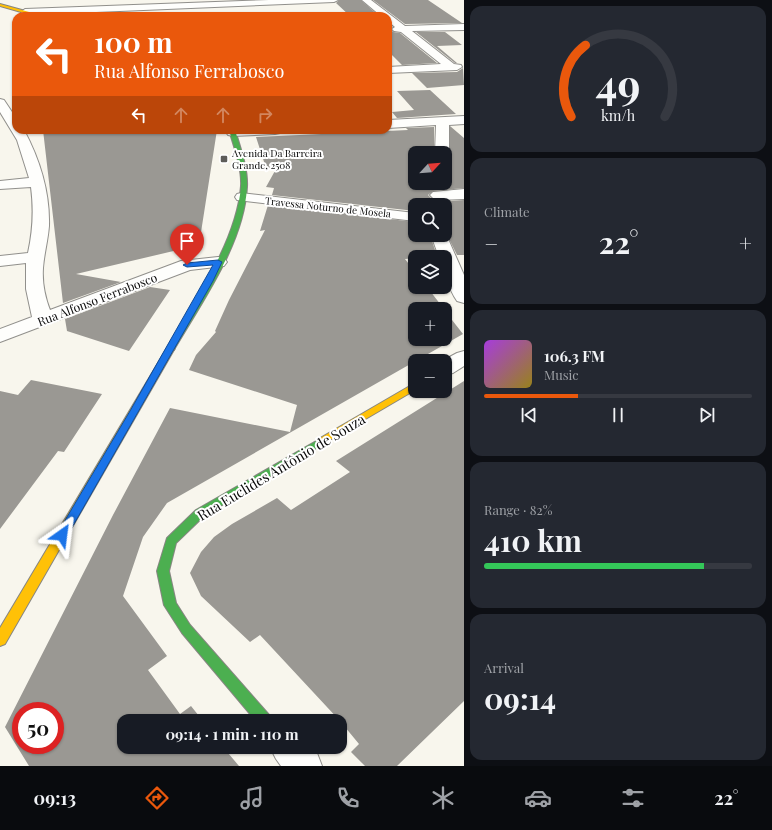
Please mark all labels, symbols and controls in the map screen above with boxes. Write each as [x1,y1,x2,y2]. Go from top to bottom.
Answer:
text: 100 m [94,23,173,60]
icon: left [28,28,80,80]
text: 49 [596,55,640,110]
text: Rua Alfonso Ferrabosco [94,59,284,83]
icon: left [128,104,150,126]
icon: ahead [170,104,192,126]
icon: ahead [212,104,234,126]
icon: right [254,104,276,126]
text: km/h [601,106,636,125]
place label: Avenida Da Barreira Grande, 2508 [231,146,322,172]
north arrow [408,146,452,190]
map controls [408,146,452,398]
marker: Avenida Da Barreira Grande, 2508 [219,154,229,164]
street label: Travessa Noturno de Mosela [264,193,392,221]
button: search [408,198,452,242]
text: Climate [484,203,530,220]
text: 22° [599,222,639,262]
pin [170,224,204,265]
text: − [484,228,498,258]
text: + [739,228,752,258]
icon: arrive [176,230,198,252]
button: layers [408,250,452,294]
street label: Rua Alfonso Ferrabosco [35,269,160,329]
button: + [408,302,452,346]
text: 106.3 FM [544,346,605,366]
button: − [408,354,452,398]
text: Music [544,366,579,383]
icon: previous [518,404,540,426]
icon: pause [607,404,629,426]
icon: next [696,404,718,426]
street label: Rua Euclides Antônio de Souza [194,409,368,525]
text: Range · 82% [484,501,552,518]
position arrow [41,514,83,556]
text: 410 km [484,520,582,560]
text: Arrival [484,659,524,676]
text: 09:14 [484,678,556,718]
speed limit sign: 50 [12,702,64,754]
text: 09:14 · 1 min · 110 m [165,724,299,744]
icon: directions [143,784,171,812]
icon: music [238,784,266,812]
icon: phone [334,784,362,812]
icon: climate [429,784,457,812]
icon: car [524,784,552,812]
icon: filters [619,784,647,812]
text: 09:13 [34,786,76,810]
text: 22° [714,786,738,810]

